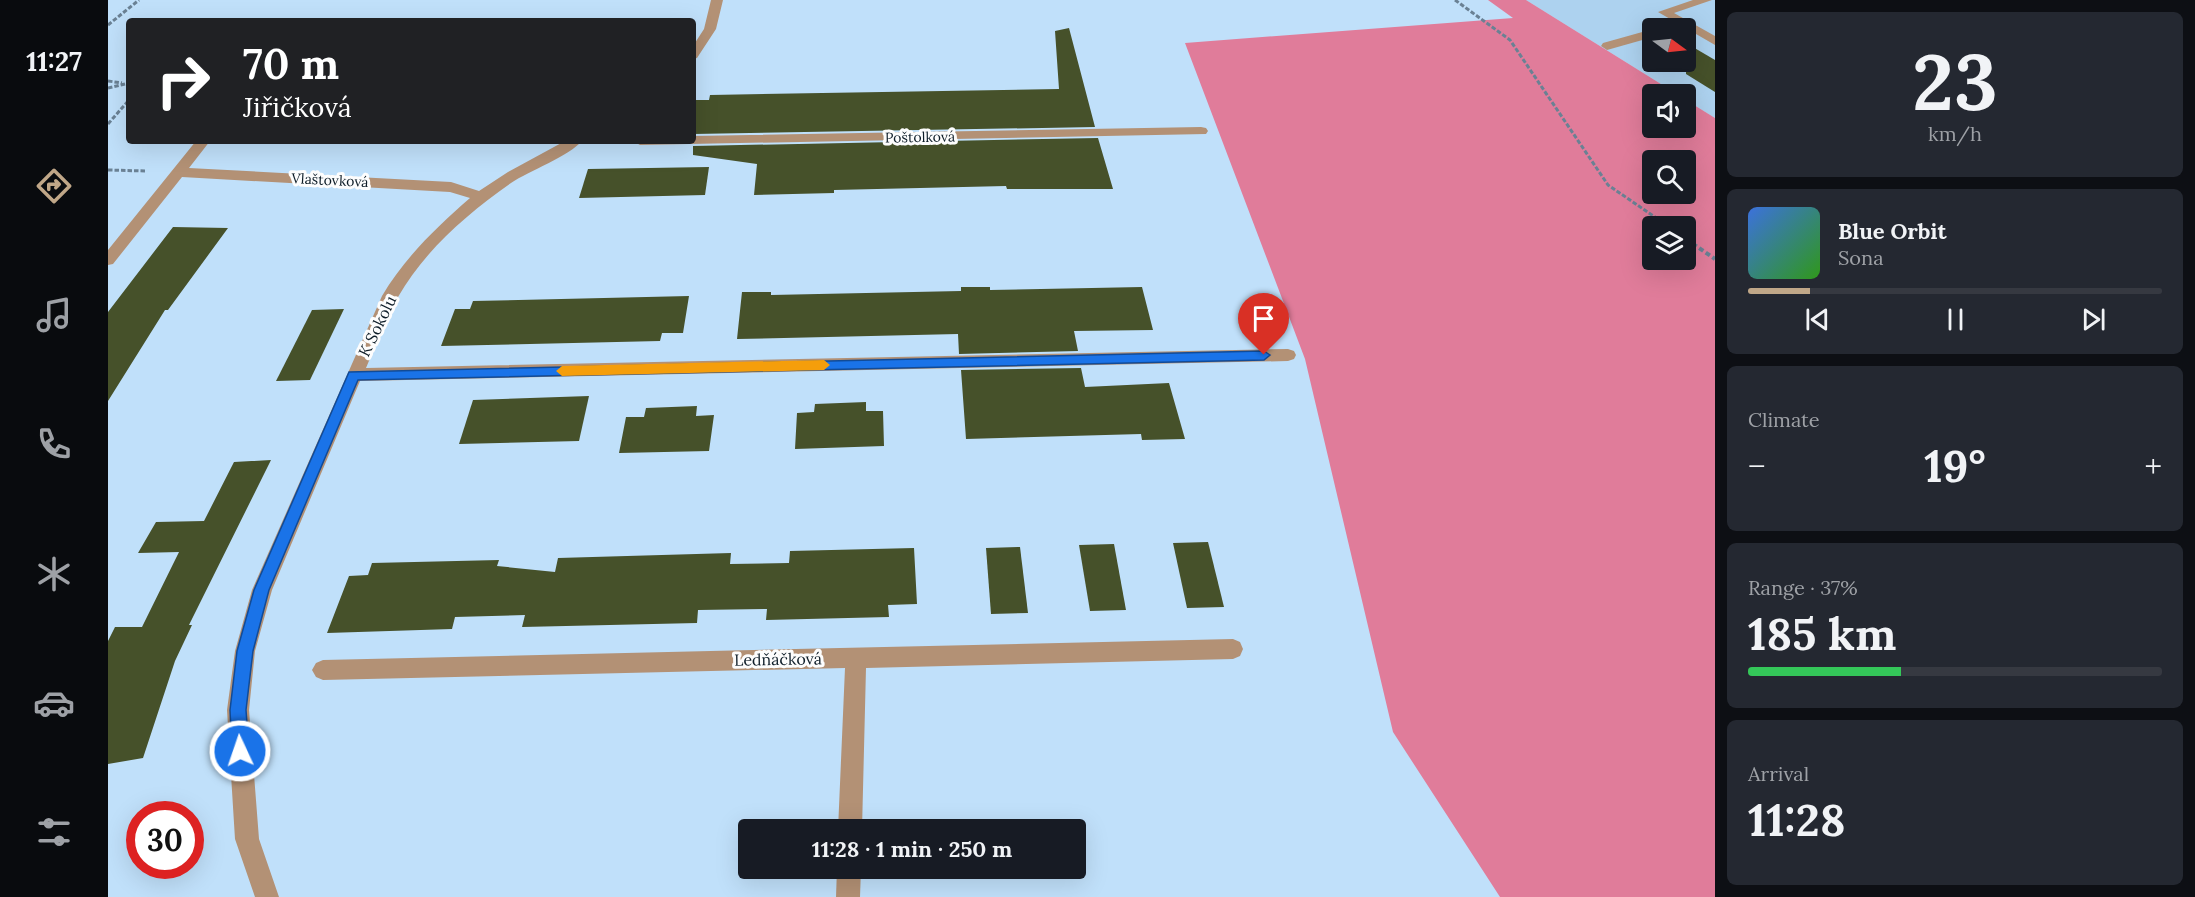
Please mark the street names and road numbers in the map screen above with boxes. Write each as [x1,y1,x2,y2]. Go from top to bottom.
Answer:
street label: Poštolková [885,127,955,147]
street label: Vlaštovková [290,169,369,191]
street label: K Sokolu [354,292,400,360]
street label: Ledňáčková [734,648,822,670]

